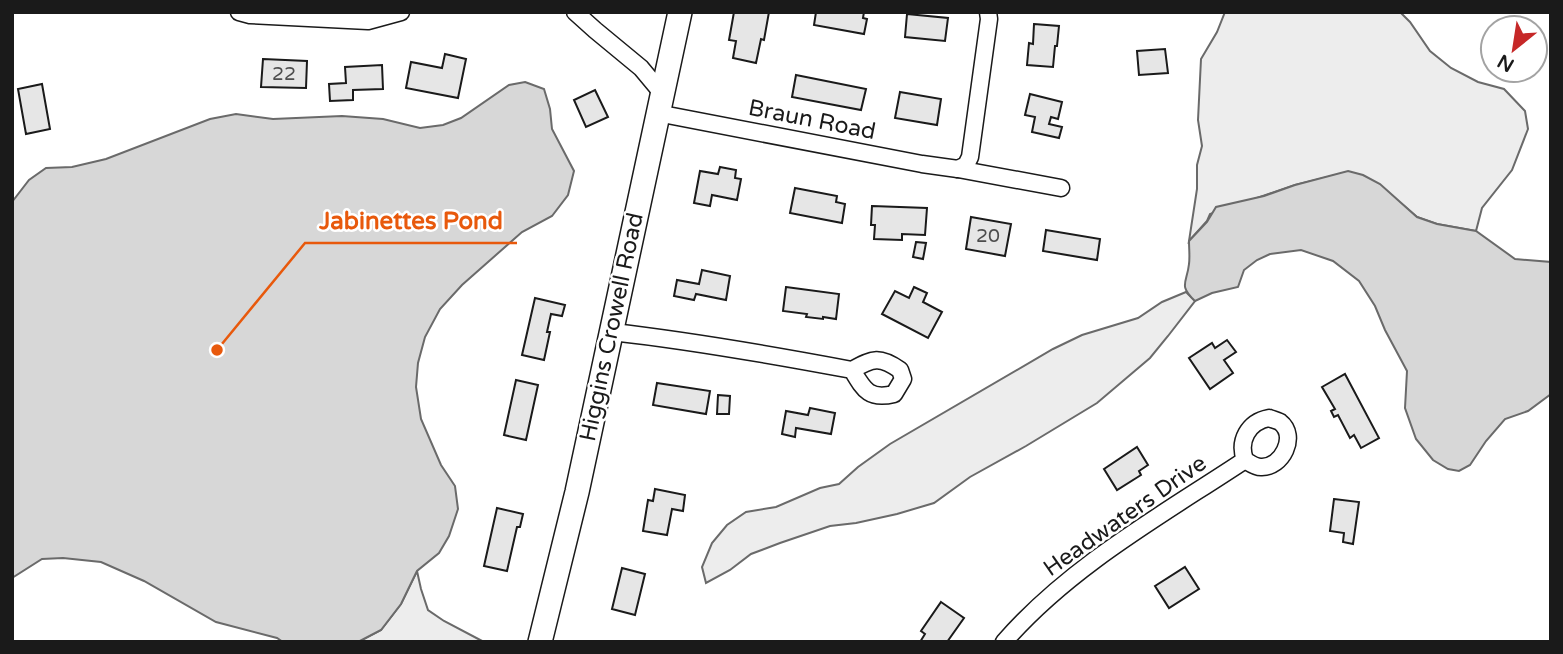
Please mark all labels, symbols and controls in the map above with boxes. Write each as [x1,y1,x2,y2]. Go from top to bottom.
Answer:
north arrow [1479,14,1549,84]
text: N [1494,50,1518,76]
house number: 22 [272,63,296,85]
street label: Braun Road [746,94,878,146]
callout: Jabinettes Pond [305,198,517,243]
text: Jabinettes Pond [318,207,503,236]
street label: Higgins Crowell Road [574,210,650,444]
house number: 20 [976,225,1000,247]
street label: Headwaters Drive [1038,449,1212,583]

